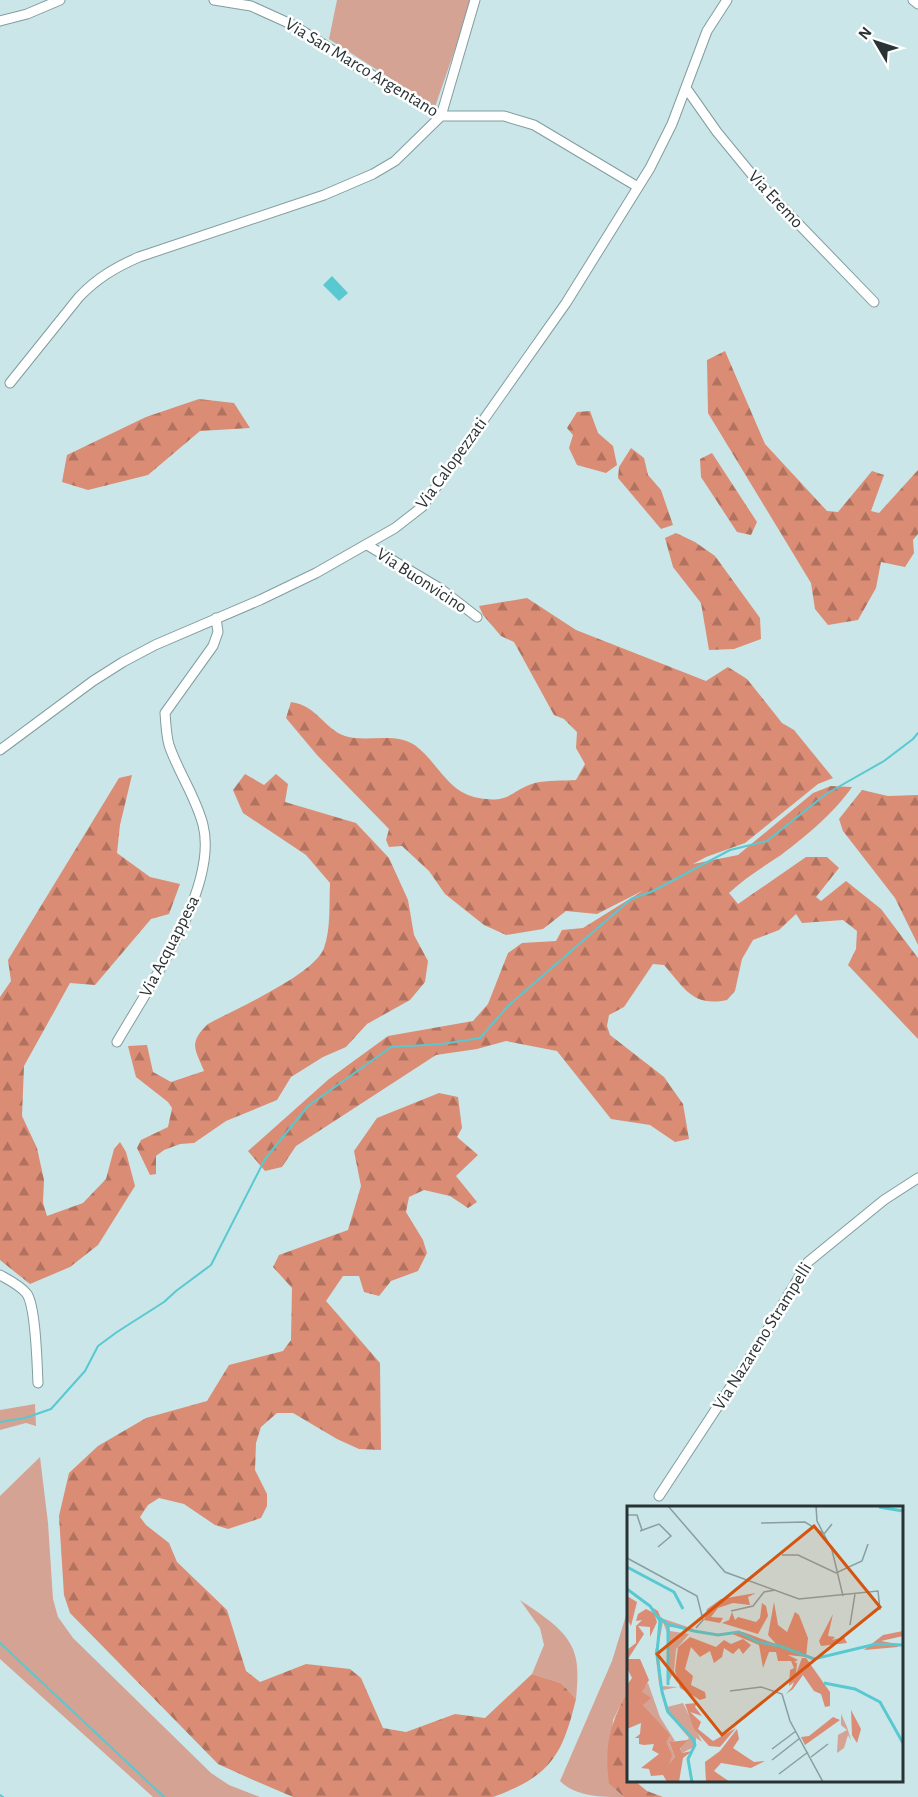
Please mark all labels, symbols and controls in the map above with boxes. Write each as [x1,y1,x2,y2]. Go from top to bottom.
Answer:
north arrow [846,12,906,72]
street label: Via San Marco Argentano [282,15,441,121]
text: N [855,24,875,43]
street label: Via Eremo [744,167,806,232]
street label: Via Calopezzati [413,415,491,512]
street label: Via Buonvicino [373,545,470,617]
street label: Via Acquappesa [137,893,203,1000]
street label: Via Nazareno Strampelli [710,1260,815,1413]
inset map [627,1506,903,1782]

